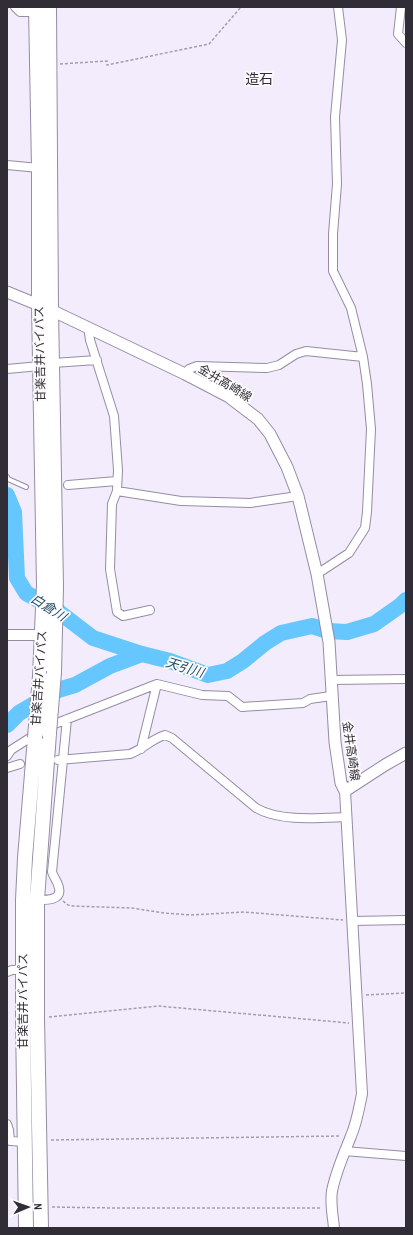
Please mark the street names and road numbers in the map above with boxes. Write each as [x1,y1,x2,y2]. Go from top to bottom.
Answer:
street label: 甘楽吉井バイパス [31,306,49,402]
street label: 金井高崎線 [195,361,255,405]
street label: 甘楽吉井バイパス [28,630,50,726]
street label: 金井高崎線 [339,720,363,782]
street label: 甘楽吉井バイパス [15,953,31,1049]

